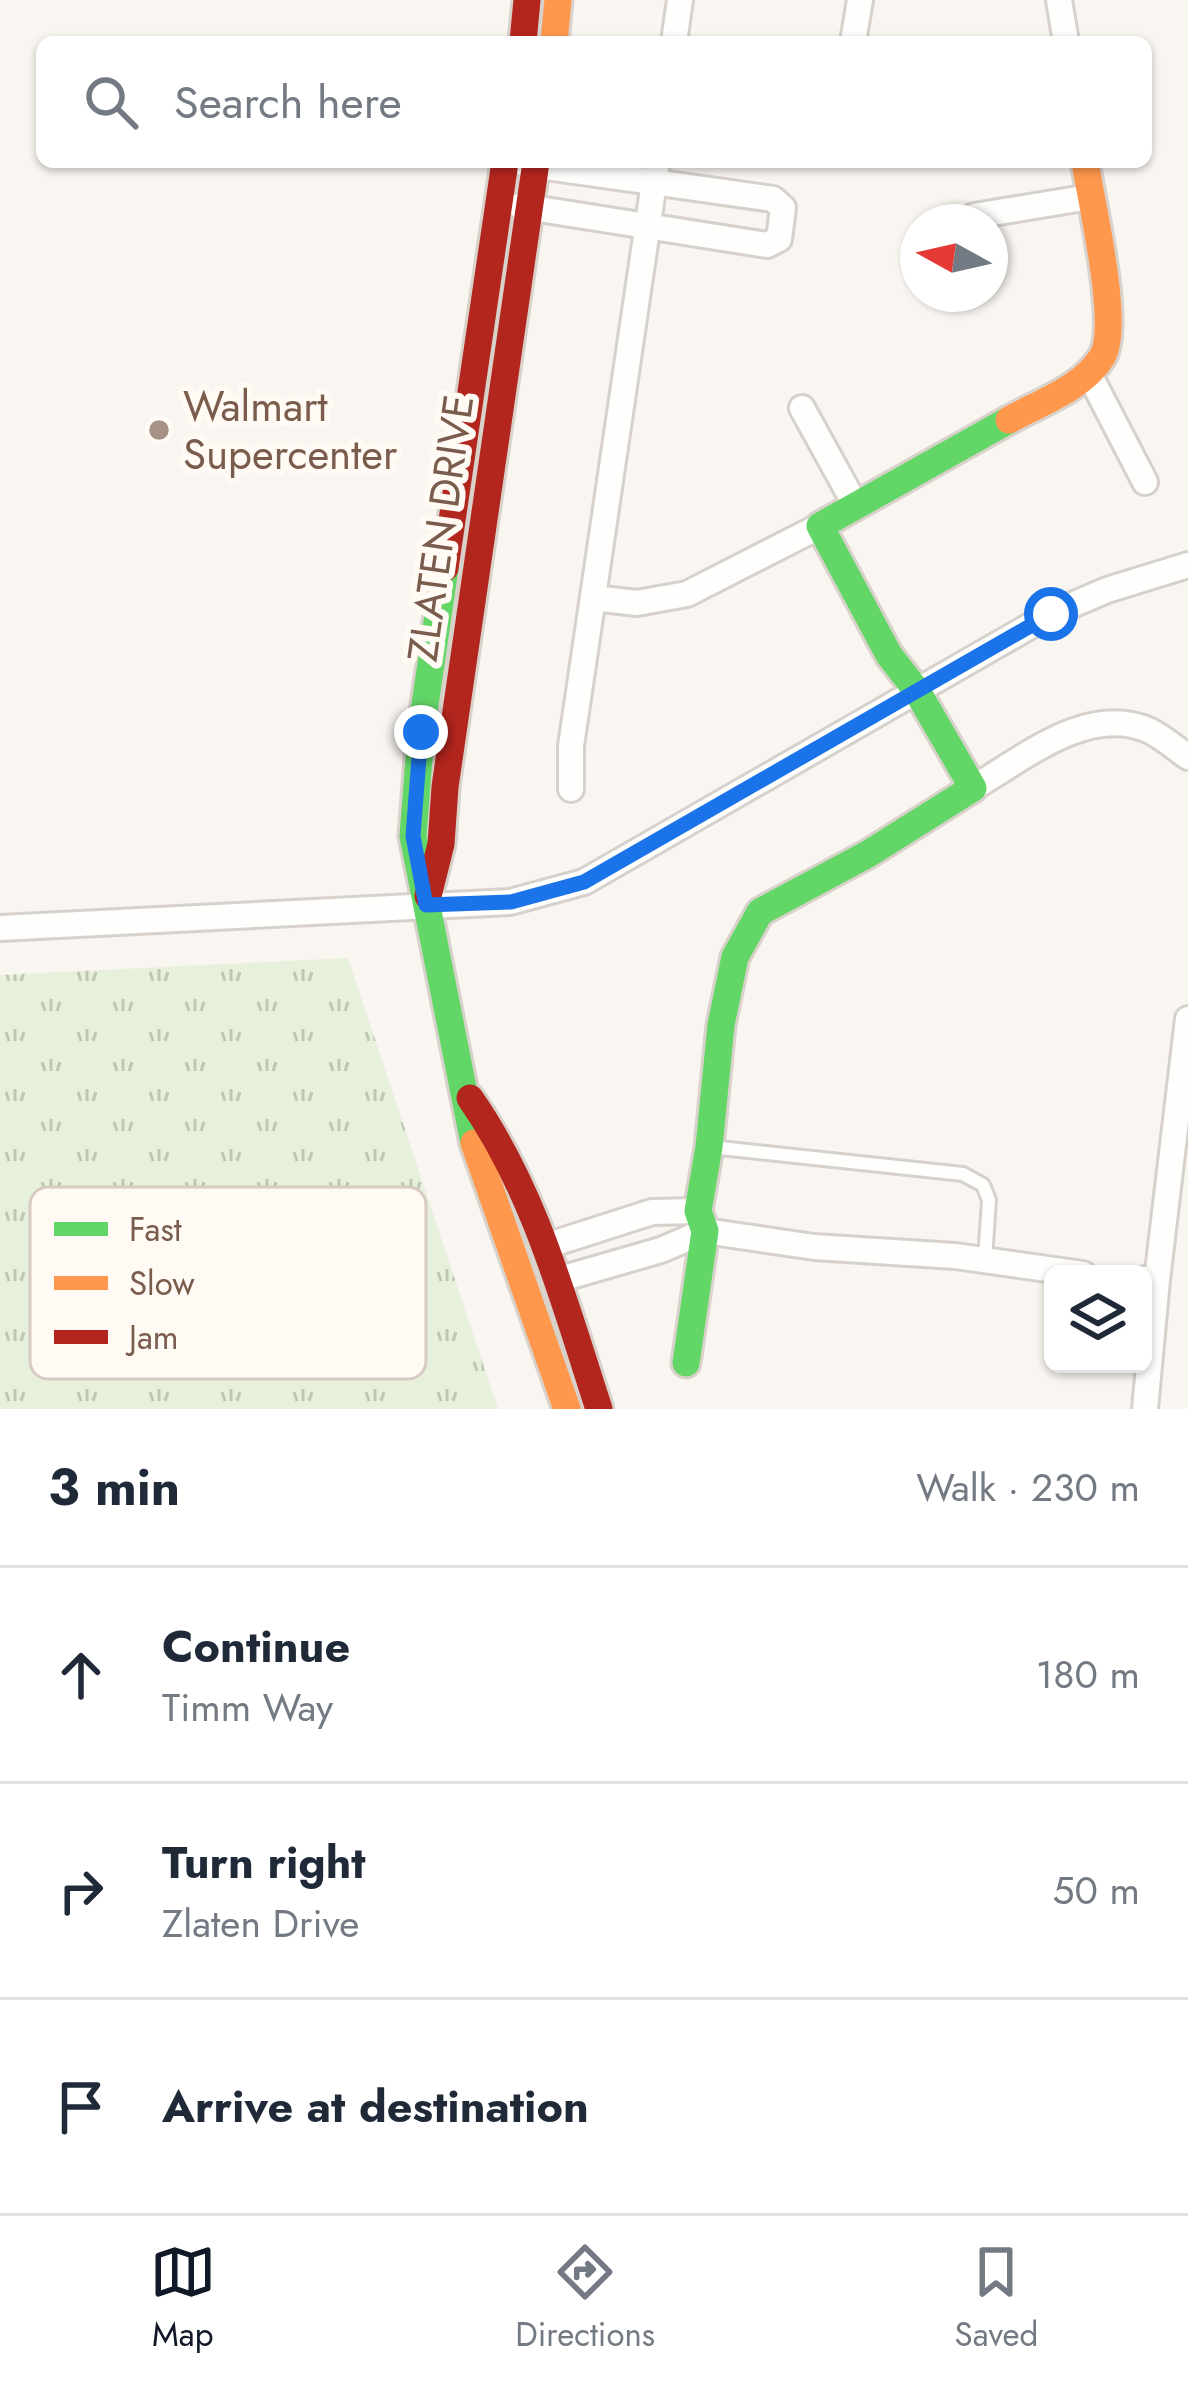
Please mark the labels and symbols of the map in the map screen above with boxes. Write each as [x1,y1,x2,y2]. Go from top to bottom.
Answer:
north arrow [900,204,1008,312]
place label: Walmart Supercenter [183,376,398,485]
street label: ZLATEN DRIVE [392,391,489,665]
marker: Walmart Supercenter [146,417,172,443]
route start [1024,587,1078,641]
route end [394,705,448,759]
legend [30,1187,426,1379]
text: Fast [129,1206,182,1253]
text: Slow [129,1260,195,1307]
text: Jam [125,1314,179,1361]

